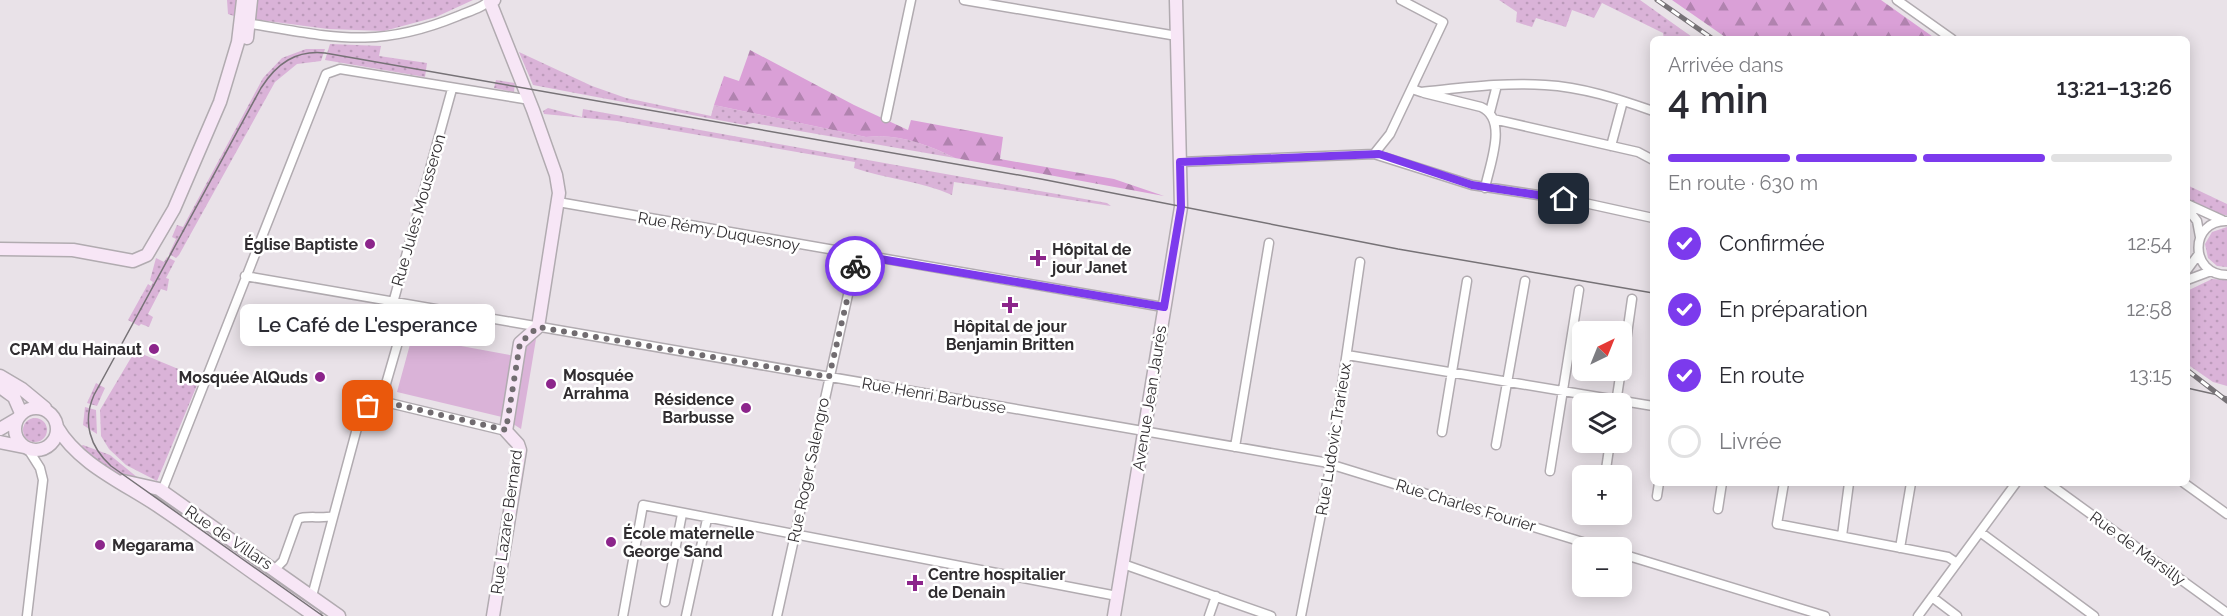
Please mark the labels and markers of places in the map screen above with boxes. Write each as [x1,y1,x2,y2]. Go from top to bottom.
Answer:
pin [1538,173,1589,224]
place label: Église Baptiste [244,234,358,254]
marker: Église Baptiste [363,237,377,251]
place label: Hôpital de jour Janet [1050,240,1132,277]
marker: Hôpital de jour Janet [1029,249,1047,267]
marker: Hôpital de jour Benjamin Britten [1001,296,1019,314]
callout: Le Café de L'esperance [240,304,496,346]
place label: Hôpital de jour Benjamin Britten [946,317,1074,354]
place label: CPAM du Hainaut [9,340,142,359]
marker: CPAM du Hainaut [147,342,161,356]
place label: Mosquée Arrahma [563,366,634,403]
place label: Mosquée AlQuds [178,368,308,387]
marker: Mosquée AlQuds [313,370,327,384]
marker: Mosquée Arrahma [544,377,558,391]
pin [342,380,393,431]
place label: Résidence Barbusse [654,390,734,427]
marker: Résidence Barbusse [739,401,753,415]
place label: École maternelle George Sand [623,523,755,561]
marker: École maternelle George Sand [604,535,618,549]
place label: Megarama [112,536,194,555]
marker: Megarama [93,538,107,552]
place label: Centre hospitalier de Denain [928,565,1066,602]
marker: Centre hospitalier de Denain [906,574,924,592]

